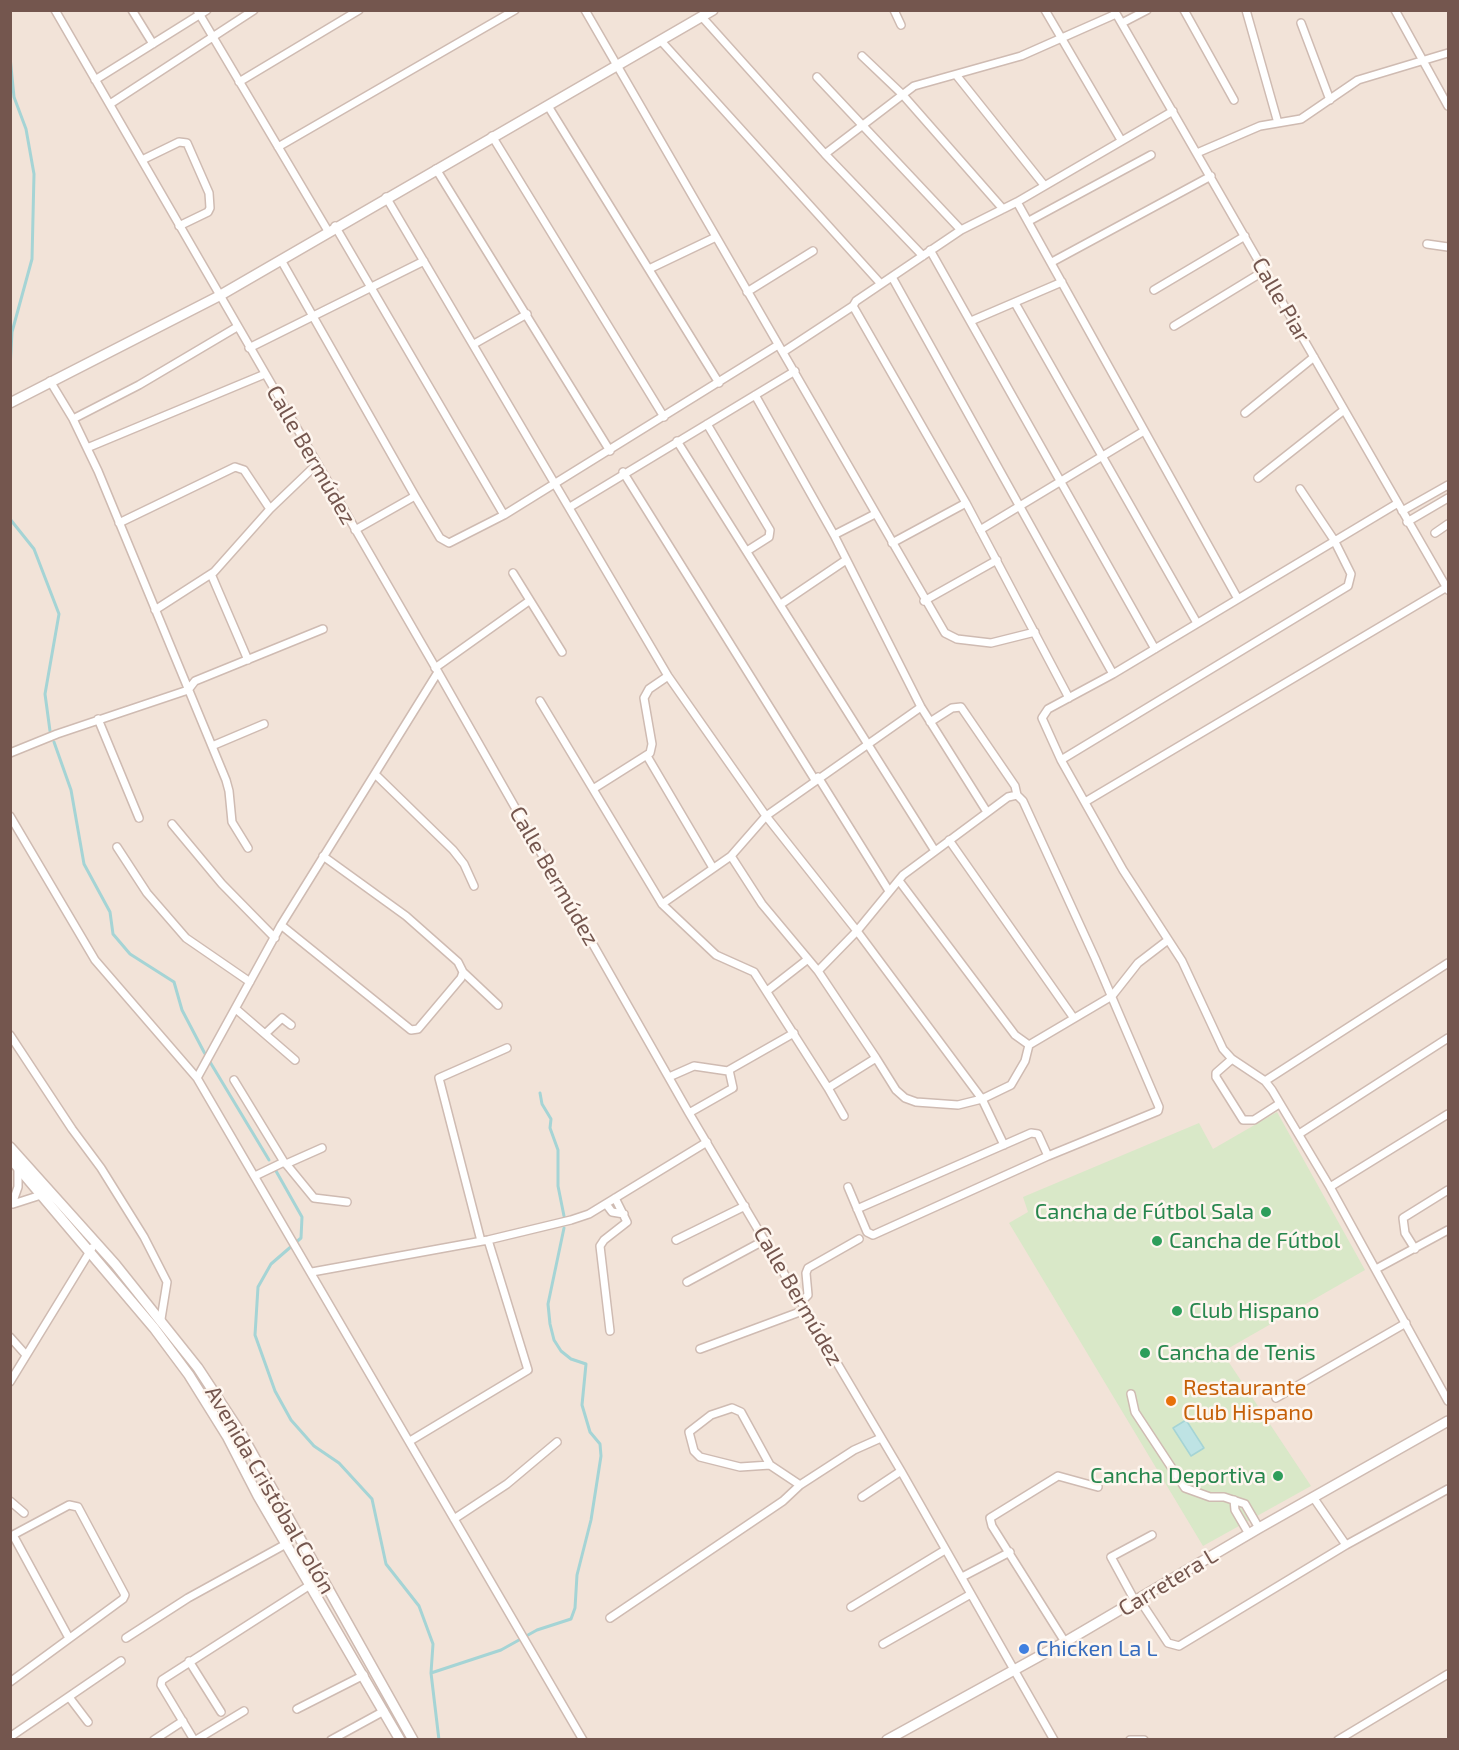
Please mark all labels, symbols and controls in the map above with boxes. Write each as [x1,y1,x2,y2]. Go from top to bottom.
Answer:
street label: Calle Piar [1246,253,1316,347]
street label: Calle Bermúdez [261,381,361,529]
street label: Calle Bermúdez [504,802,604,950]
place label: Cancha de Fútbol Sala [1035,1199,1254,1225]
marker: Cancha de Fútbol Sala [1259,1205,1273,1219]
street label: Calle Bermúdez [748,1222,848,1370]
place label: Cancha de Fútbol [1169,1228,1340,1254]
marker: Cancha de Fútbol [1150,1234,1164,1248]
place label: Club Hispano [1189,1298,1320,1324]
marker: Club Hispano [1170,1304,1184,1318]
place label: Cancha de Tenis [1157,1340,1316,1366]
marker: Cancha de Tenis [1138,1346,1152,1360]
place label: Restaurante Club Hispano [1183,1375,1314,1426]
street label: Avenida Cristóbal Colón [200,1381,340,1599]
marker: Restaurante Club Hispano [1164,1394,1178,1408]
place label: Cancha Deportiva [1090,1463,1266,1489]
marker: Cancha Deportiva [1271,1469,1285,1483]
street label: Carretera L [1114,1542,1222,1622]
place label: Chicken La L [1036,1636,1158,1662]
marker: Chicken La L [1017,1642,1031,1656]

